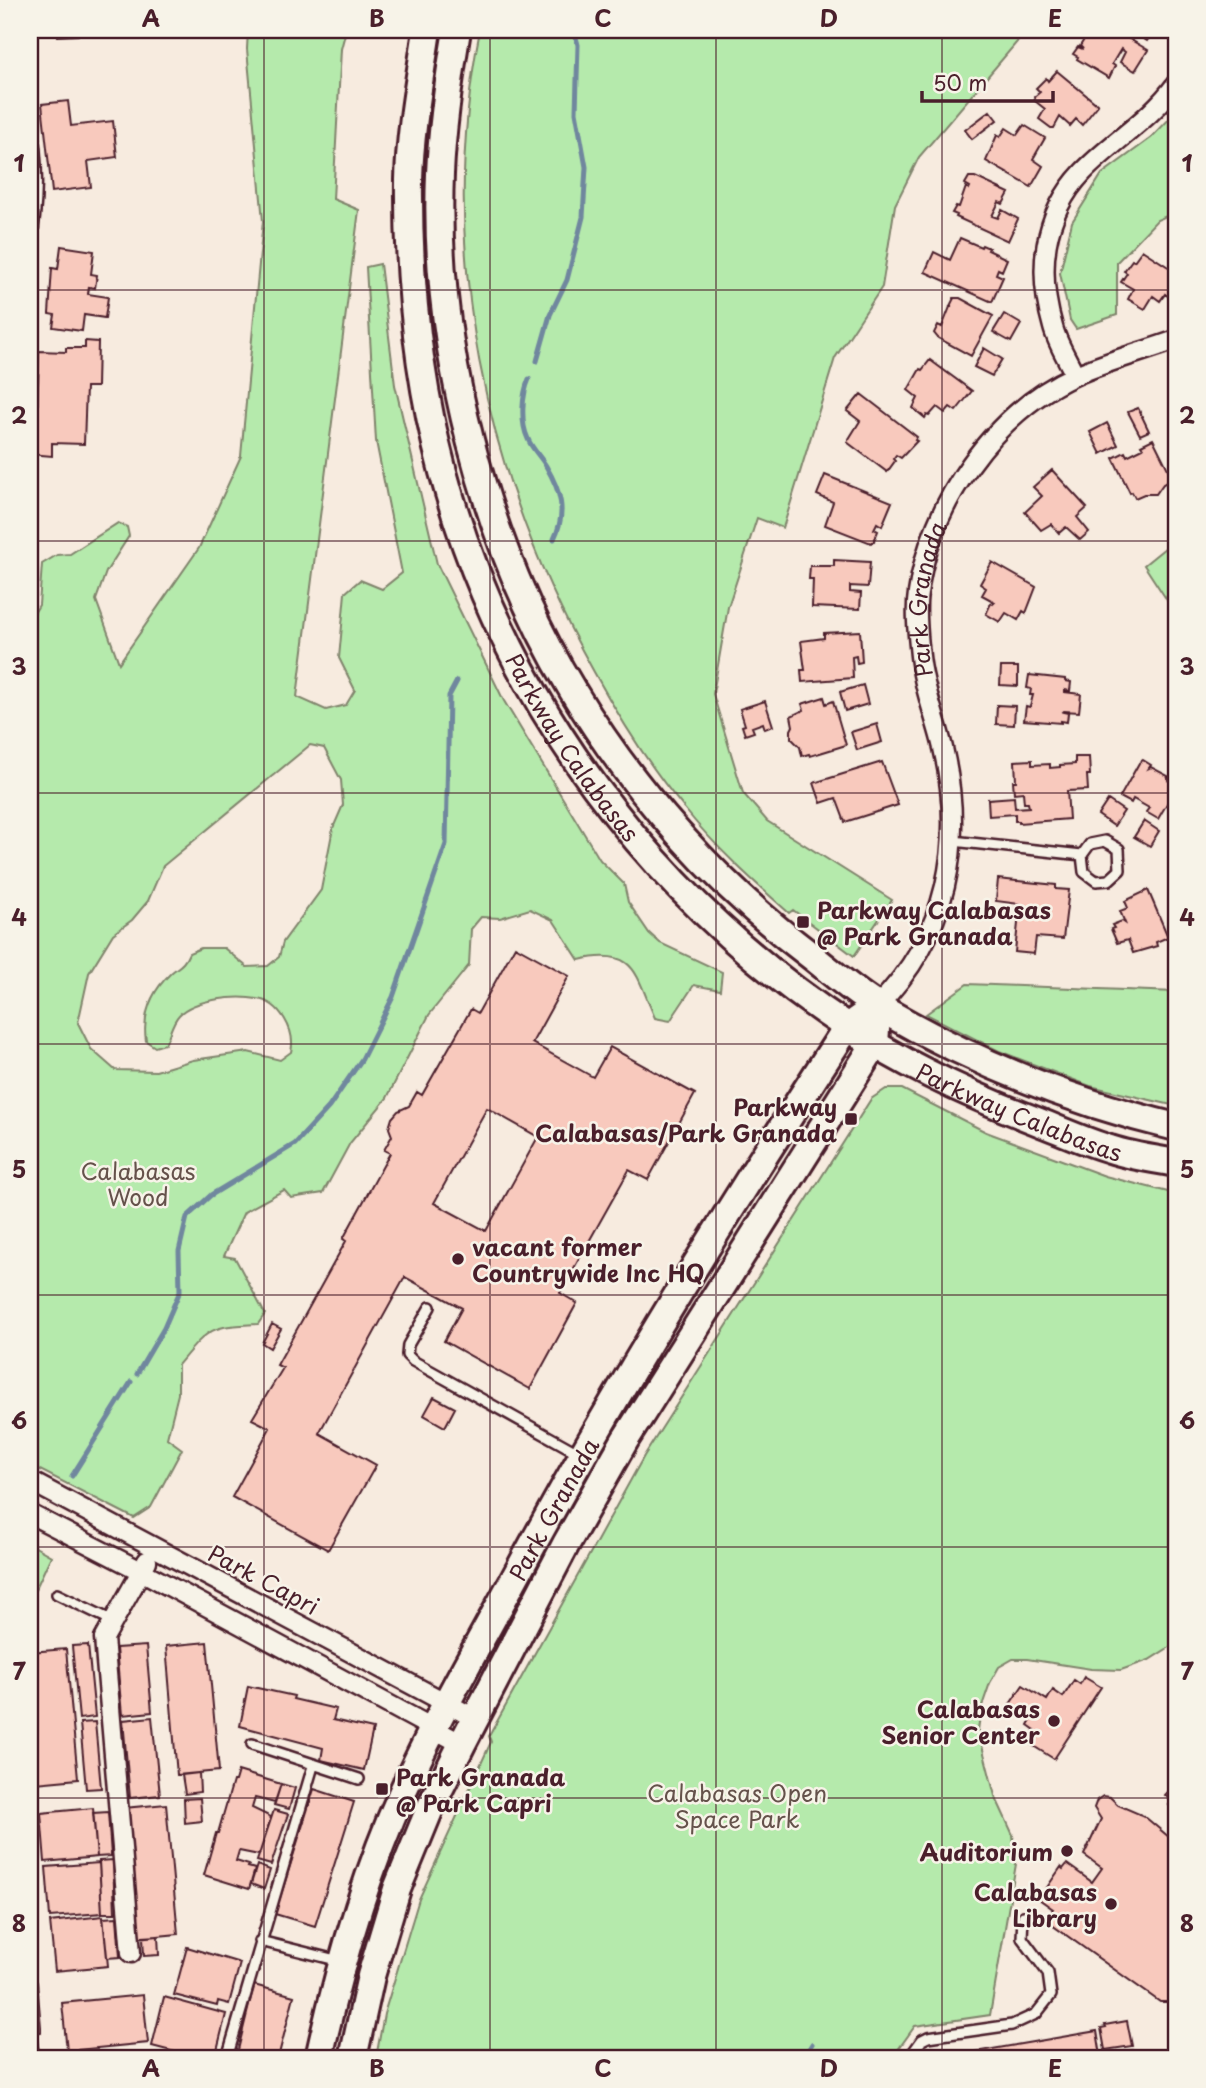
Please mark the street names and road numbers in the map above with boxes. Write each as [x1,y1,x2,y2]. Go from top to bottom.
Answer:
street label: Park Granada [899,515,955,680]
street label: Parkway Calabasas [498,647,648,849]
street label: Parkway Calabasas [910,1053,1126,1169]
street label: Park Granada [499,1430,607,1587]
street label: Park Capri [202,1535,326,1623]

